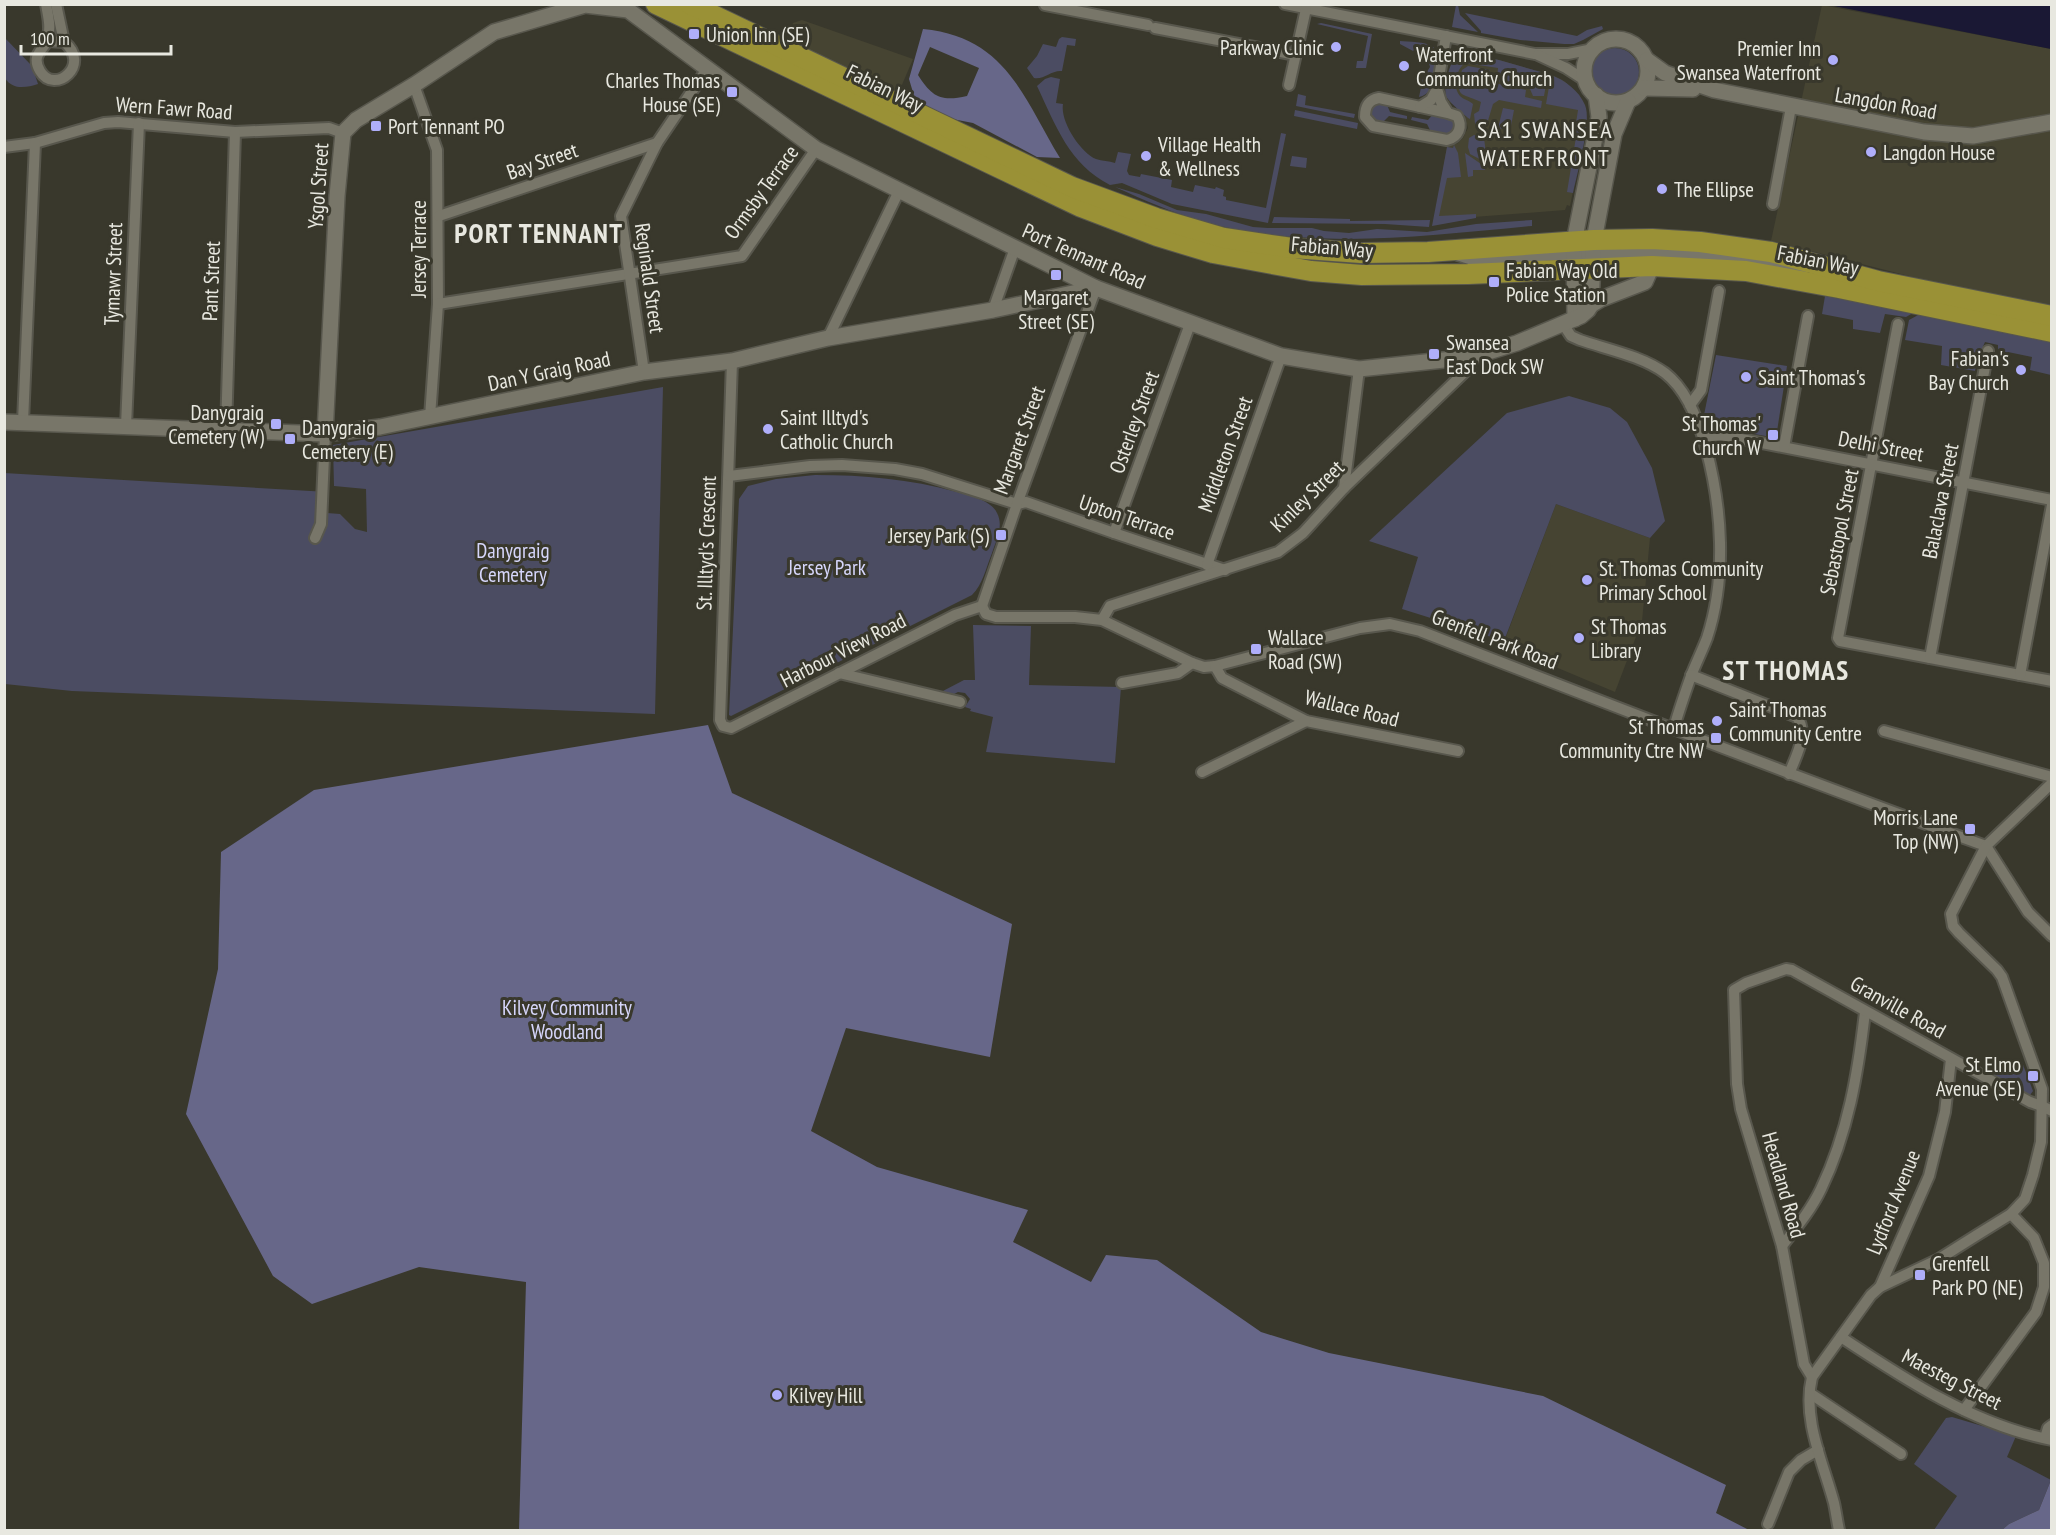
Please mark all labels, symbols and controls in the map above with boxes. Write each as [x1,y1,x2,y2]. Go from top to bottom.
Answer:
scale bar [21,18,171,56]
place label: Union Inn (SE) [706,21,809,48]
text: 100 m [30,27,70,50]
marker: Union Inn (SE) [687,27,701,41]
place label: Parkway Clinic [1220,34,1325,61]
place label: Premier Inn Swansea Waterfront [1677,35,1821,86]
marker: Parkway Clinic [1329,40,1343,54]
place label: Waterfront Community Church [1416,41,1552,92]
marker: Premier Inn Swansea Waterfront [1826,53,1840,67]
street label: Fabian Way [842,58,928,118]
marker: Waterfront Community Church [1397,59,1411,73]
place label: Charles Thomas House (SE) [606,67,720,118]
street label: Langdon Road [1833,81,1939,125]
marker: Charles Thomas House (SE) [725,85,739,99]
street label: Wern Fawr Road [115,90,233,126]
place label: Port Tennant PO [388,113,505,140]
district label: SA1 SWANSEA WATERFRONT [1477,114,1613,173]
marker: Port Tennant PO [369,119,383,133]
place label: Village Health & Wellness [1157,131,1261,182]
street label: Bay Street [503,136,581,186]
place label: Langdon House [1883,139,1995,166]
street label: Ormsby Terrace [718,140,804,244]
street label: Ysgol Street [302,142,334,230]
marker: Langdon House [1864,145,1878,159]
marker: Village Health & Wellness [1139,149,1153,163]
place label: The Ellipse [1674,176,1754,203]
marker: The Ellipse [1655,182,1669,196]
street label: Jersey Terrace [405,200,432,299]
district label: PORT TENNANT [454,216,624,250]
street label: Port Tennant Road [1018,217,1150,295]
street label: Reginald Street [629,221,671,335]
street label: Tymawr Street [98,222,128,326]
street label: Fabian Way [1290,230,1374,264]
street label: Fabian Way [1775,239,1861,281]
street label: Pant Street [196,240,226,322]
place label: Fabian Way Old Police Station [1506,257,1618,308]
marker: Margaret Street (SE) [1049,268,1063,282]
marker: Fabian Way Old Police Station [1487,275,1501,289]
place label: Margaret Street (SE) [1018,284,1094,335]
place label: Swansea East Dock SW [1446,329,1544,380]
street label: Dan Y Graig Road [485,345,613,397]
place label: Fabian's Bay Church [1929,345,2009,396]
marker: Swansea East Dock SW [1427,347,1441,361]
marker: Fabian's Bay Church [2014,363,2028,377]
place label: Saint Thomas's [1758,364,1866,391]
street label: Osterley Street [1103,367,1165,477]
marker: Saint Thomas's [1739,370,1753,384]
street label: Margaret Street [987,382,1051,498]
street label: Middleton Street [1192,392,1259,516]
place label: Danygraig Cemetery (W) [168,399,264,450]
place label: Saint Illtyd's Catholic Church [780,404,893,455]
place label: St Thomas' Church W [1682,410,1761,461]
place label: Danygraig Cemetery (E) [302,414,393,465]
marker: Danygraig Cemetery (W) [269,417,283,431]
marker: Saint Illtyd's Catholic Church [761,422,775,436]
street label: Delhi Street [1836,425,1926,468]
marker: St Thomas' Church W [1766,428,1780,442]
marker: Danygraig Cemetery (E) [283,432,297,446]
street label: Balaclava Street [1916,441,1964,561]
street label: Kinley Street [1264,454,1350,538]
street label: Sebastopol Street [1814,466,1865,597]
street label: St. Illtyd's Crescent [690,475,722,611]
street label: Upton Terrace [1076,488,1178,546]
place label: Jersey Park (S) [887,522,989,549]
marker: Jersey Park (S) [994,528,1008,542]
park label: Danygraig Cemetery [476,537,550,588]
park label: Jersey Park [787,554,866,581]
place label: St. Thomas Community Primary School [1599,555,1763,606]
marker: St. Thomas Community Primary School [1580,573,1594,587]
street label: Grenfell Park Road [1428,603,1562,675]
street label: Harbour View Road [776,607,910,693]
place label: St Thomas Library [1591,613,1667,664]
place label: Wallace Road (SW) [1268,624,1341,675]
marker: St Thomas Library [1572,631,1586,645]
marker: Wallace Road (SW) [1249,642,1263,656]
district label: ST THOMAS [1722,653,1850,687]
street label: Wallace Road [1302,683,1402,733]
place label: Saint Thomas Community Centre [1729,696,1862,747]
place label: St Thomas Community Ctre NW [1559,713,1704,764]
marker: Saint Thomas Community Centre [1710,714,1724,728]
marker: St Thomas Community Ctre NW [1709,731,1723,745]
place label: Morris Lane Top (NW) [1873,804,1958,855]
marker: Morris Lane Top (NW) [1963,822,1977,836]
street label: Granville Road [1845,970,1951,1044]
park label: Kilvey Community Woodland [502,994,632,1045]
place label: St Elmo Avenue (SE) [1936,1051,2021,1102]
marker: St Elmo Avenue (SE) [2026,1069,2040,1083]
street label: Headland Road [1756,1129,1812,1241]
street label: Lydford Avenue [1860,1146,1926,1258]
place label: Grenfell Park PO (NE) [1932,1250,2023,1301]
marker: Grenfell Park PO (NE) [1913,1268,1927,1282]
street label: Maesteg Street [1897,1342,2007,1416]
place label: Kilvey Hill [789,1382,863,1409]
marker: Kilvey Hill [770,1388,784,1402]

